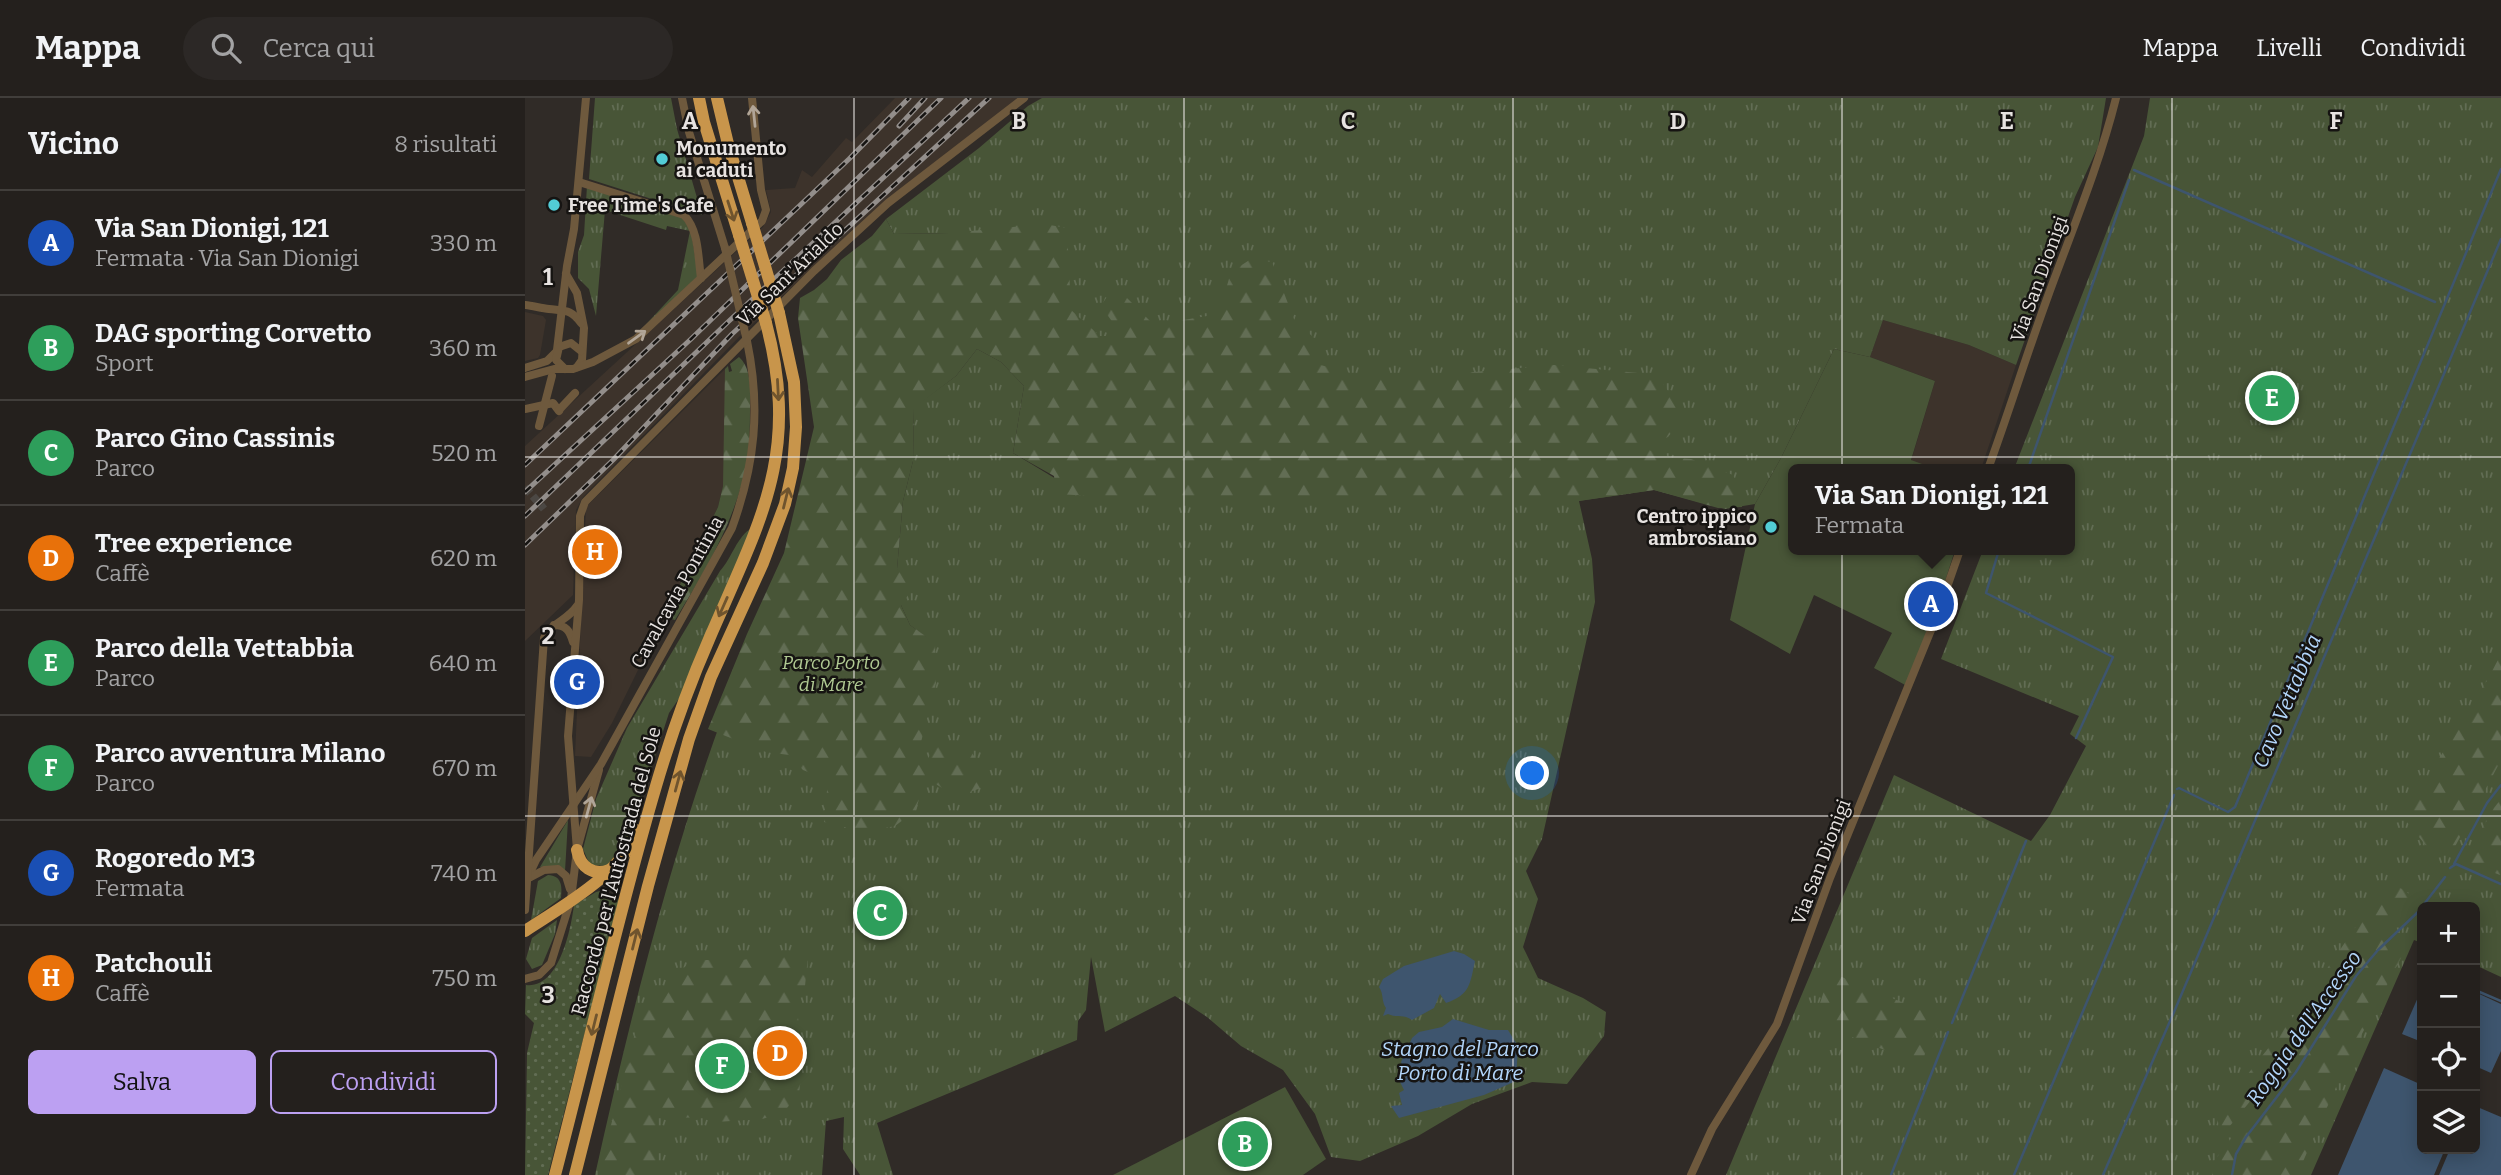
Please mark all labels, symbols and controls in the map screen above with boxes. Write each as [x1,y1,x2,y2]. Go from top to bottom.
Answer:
search box [183,17,673,80]
text: Mappa [35,28,141,68]
icon: search [207,29,245,67]
text: Cerca qui [263,33,375,64]
text: Mappa [2142,34,2218,62]
text: Livelli [2256,34,2322,62]
text: Condividi [2360,34,2466,62]
one-way arrow [747,105,760,128]
text: A [682,107,699,135]
text: B [1012,107,1026,135]
text: C [1341,107,1355,135]
text: D [1670,107,1686,135]
text: E [2000,107,2014,135]
text: F [2330,107,2343,135]
text: Vicino [28,126,119,162]
text: 8 risultati [394,130,497,158]
place label: Monumento ai caduti [676,137,787,182]
marker: Monumento ai caduti [654,151,670,167]
place label: Free Time's Cafe [568,194,714,217]
marker: Free Time's Cafe [546,197,562,213]
one-way arrow [726,199,738,221]
street label: Via San Dionigi [2005,212,2073,345]
text: Via San Dionigi, 121 [95,213,329,244]
street label: Via Sant'Arialdo [732,217,848,331]
text: A [43,229,59,257]
text: 330 m [430,229,497,257]
text: Fermata · Via San Dionigi [95,244,359,272]
text: 1 [543,263,553,291]
text: DAG sporting Corvetto [95,318,372,349]
one-way arrow [628,329,646,344]
text: B [44,334,58,362]
text: 360 m [429,334,497,362]
text: Sport [95,349,154,377]
pin: E [2249,372,2295,424]
one-way arrow [772,378,785,401]
text: Parco Gino Cassinis [95,423,335,454]
text: C [44,439,58,467]
text: 520 m [431,439,497,467]
text: Parco [95,454,155,482]
popup [1788,464,2075,555]
text: Via San Dionigi, 121 [1815,480,2048,511]
one-way arrow [780,488,793,510]
place label: Centro ippico ambrosiano [1637,505,1757,550]
street label: Cavalcavia Pontinia [626,511,729,672]
text: Fermata [1815,511,1904,539]
marker: Centro ippico ambrosiano [1763,519,1779,535]
pin: H [572,526,618,578]
text: Tree experience [95,528,292,559]
text: D [43,544,59,572]
text: 620 m [430,544,497,572]
text: Caffè [95,559,150,587]
pin: A [1908,578,1954,630]
one-way arrow [716,596,729,618]
text: 2 [542,622,555,650]
water label: Cavo Vettabbia [2247,630,2327,772]
text: Parco della Vettabbia [95,633,354,664]
text: E [44,649,58,677]
text: 640 m [429,649,497,677]
park label: Parco Porto di Mare [782,651,880,696]
pin: G [554,656,600,708]
text: Parco [95,664,155,692]
street label: Raccordo per l'Autostrada del Sole [566,724,666,1018]
text: Parco avventura Milano [95,738,385,769]
text: F [45,754,57,782]
text: 670 m [431,754,497,782]
your location [1515,756,1549,790]
text: Parco [95,769,155,797]
one-way arrow [672,770,685,793]
one-way arrow [583,796,596,819]
street label: Via San Dionigi [1786,796,1856,928]
text: Rogoredo M3 [95,843,255,874]
text: G [43,859,59,887]
text: 740 m [431,859,497,887]
text: Fermata [95,874,185,902]
pin: C [857,887,903,939]
map controls [2417,902,2480,1154]
button: + [2417,902,2480,965]
one-way arrow [629,928,642,951]
water label: Roggia dell'Accesso [2241,946,2367,1110]
text: Patchouli [95,948,212,979]
text: H [42,964,60,992]
text: 750 m [432,964,497,992]
button: − [2417,965,2480,1028]
text: Caffè [95,979,150,1007]
text: 3 [541,981,555,1009]
one-way arrow [587,1013,600,1036]
pin: D [757,1027,803,1079]
button: locate [2417,1028,2480,1091]
water label: Stagno del Parco Porto di Mare [1381,1036,1539,1086]
pin: F [699,1040,745,1092]
button: Salva [28,1050,256,1114]
button: Condividi [270,1050,497,1114]
button: layers [2417,1091,2480,1154]
pin: B [1222,1118,1268,1170]

